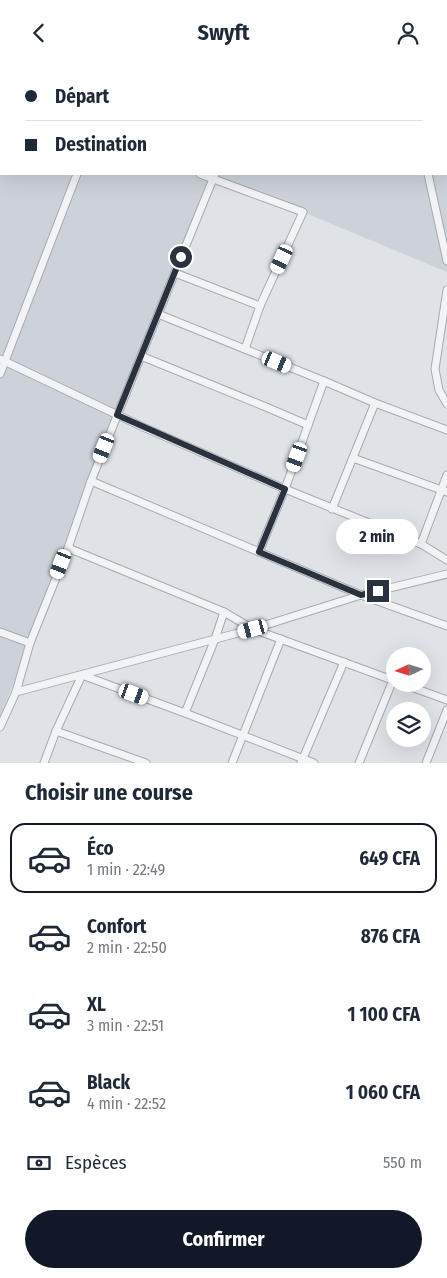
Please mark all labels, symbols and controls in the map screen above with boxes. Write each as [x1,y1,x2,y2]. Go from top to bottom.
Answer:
icon: back [25,19,53,47]
text: Swyft [198,19,250,46]
icon: person [394,19,422,47]
text: Départ [55,85,109,108]
text: Destination [55,133,147,156]
car [268,242,295,276]
route start [170,246,192,268]
car [260,349,293,375]
car [91,431,116,465]
car [284,440,309,474]
callout: 2 min [337,519,419,553]
text: 2 min [359,527,395,546]
car [48,547,73,581]
route end [367,580,389,602]
car [236,618,269,640]
north arrow [386,647,431,693]
map controls [386,647,431,747]
car [117,682,150,706]
button: layers [386,702,431,747]
text: Choisir une course [25,779,193,806]
icon: car [27,836,72,881]
text: Éco [87,837,114,860]
text: 649 CFA [359,847,420,870]
text: 1 min · 22:49 [87,860,165,879]
icon: car [27,914,72,959]
text: Confort [87,915,147,938]
text: 876 CFA [361,925,420,948]
text: 2 min · 22:50 [87,938,167,957]
icon: car [27,992,72,1037]
text: XL [87,993,106,1016]
text: 1 100 CFA [348,1003,420,1026]
text: 3 min · 22:51 [87,1016,164,1035]
icon: car [27,1070,72,1115]
text: Black [87,1071,130,1094]
text: 1 060 CFA [346,1081,420,1104]
text: 4 min · 22:52 [87,1094,166,1113]
icon: cash [25,1149,53,1177]
text: Espèces [65,1151,127,1174]
text: 550 m [383,1153,422,1172]
button: Confirmer [25,1210,422,1268]

